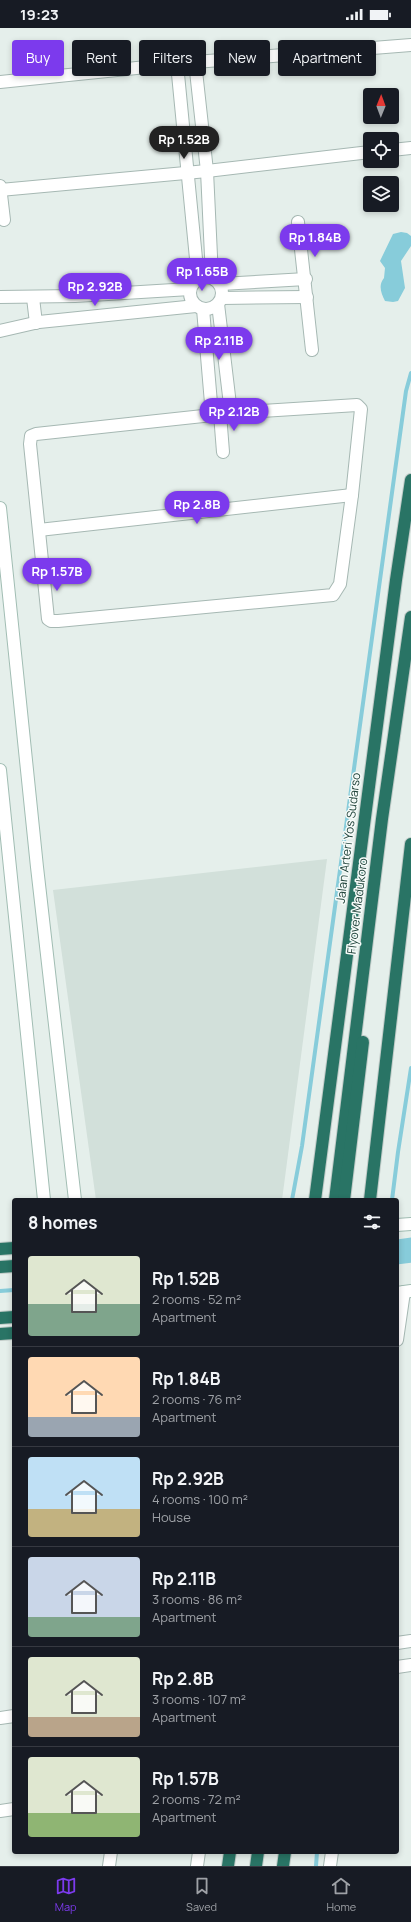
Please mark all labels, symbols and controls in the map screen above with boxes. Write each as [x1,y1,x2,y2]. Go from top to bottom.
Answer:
text: 19:23 [20,4,59,25]
chip: Buy [12,40,64,76]
chip: Rent [72,40,131,76]
chip: Filters [139,40,206,76]
chip: New [214,40,270,76]
chip: Apartment [278,40,376,76]
north arrow [363,88,399,124]
map controls [363,88,399,212]
pin: Rp 1.52B [143,126,225,160]
text: Rp 1.52B [158,130,210,148]
button: locate [363,132,399,168]
button: layers [363,176,399,212]
pin: Rp 1.84B [274,224,356,258]
text: Rp 1.84B [289,228,341,246]
pin: Rp 1.65B [161,258,243,292]
text: Rp 1.65B [176,262,228,280]
pin: Rp 2.92B [54,273,136,307]
text: Rp 2.92B [68,277,122,295]
pin: Rp 2.11B [178,327,260,361]
text: Rp 2.11B [195,331,243,349]
pin: Rp 2.12B [193,398,275,432]
text: Rp 2.12B [209,402,259,420]
pin: Rp 2.8B [160,491,234,525]
text: Rp 2.8B [173,495,221,513]
pin: Rp 1.57B [16,558,98,592]
text: Rp 1.57B [31,562,83,580]
street label: Jalan Arteri Yos Sudarso [332,772,364,904]
street label: Flyover Madukoro [343,857,371,955]
text: 8 homes [28,1211,98,1234]
icon: filters [361,1211,383,1233]
text: Rp 1.52B [152,1267,219,1290]
icon: home [60,1272,108,1320]
text: 2 rooms · 52 m² [152,1290,241,1308]
text: Apartment [152,1308,216,1326]
text: Rp 1.84B [152,1367,221,1390]
icon: home [60,1373,108,1421]
text: 2 rooms · 76 m² [152,1390,241,1408]
text: Apartment [152,1408,216,1426]
text: Rp 2.92B [152,1467,224,1490]
icon: home [60,1473,108,1521]
text: 4 rooms · 100 m² [152,1490,248,1508]
text: House [152,1508,191,1526]
text: Rp 2.11B [152,1567,216,1590]
icon: home [60,1573,108,1621]
text: 3 rooms · 86 m² [152,1590,242,1608]
text: Apartment [152,1608,216,1626]
text: Rp 2.8B [152,1667,214,1690]
icon: home [60,1673,108,1721]
text: 3 rooms · 107 m² [152,1690,246,1708]
text: Apartment [152,1708,216,1726]
text: Rp 1.57B [152,1767,219,1790]
icon: home [60,1773,108,1821]
text: 2 rooms · 72 m² [152,1790,241,1808]
text: Apartment [152,1808,216,1826]
tab: Map [55,1875,77,1914]
tab: Saved [186,1875,217,1914]
tab: Home [327,1875,356,1914]

